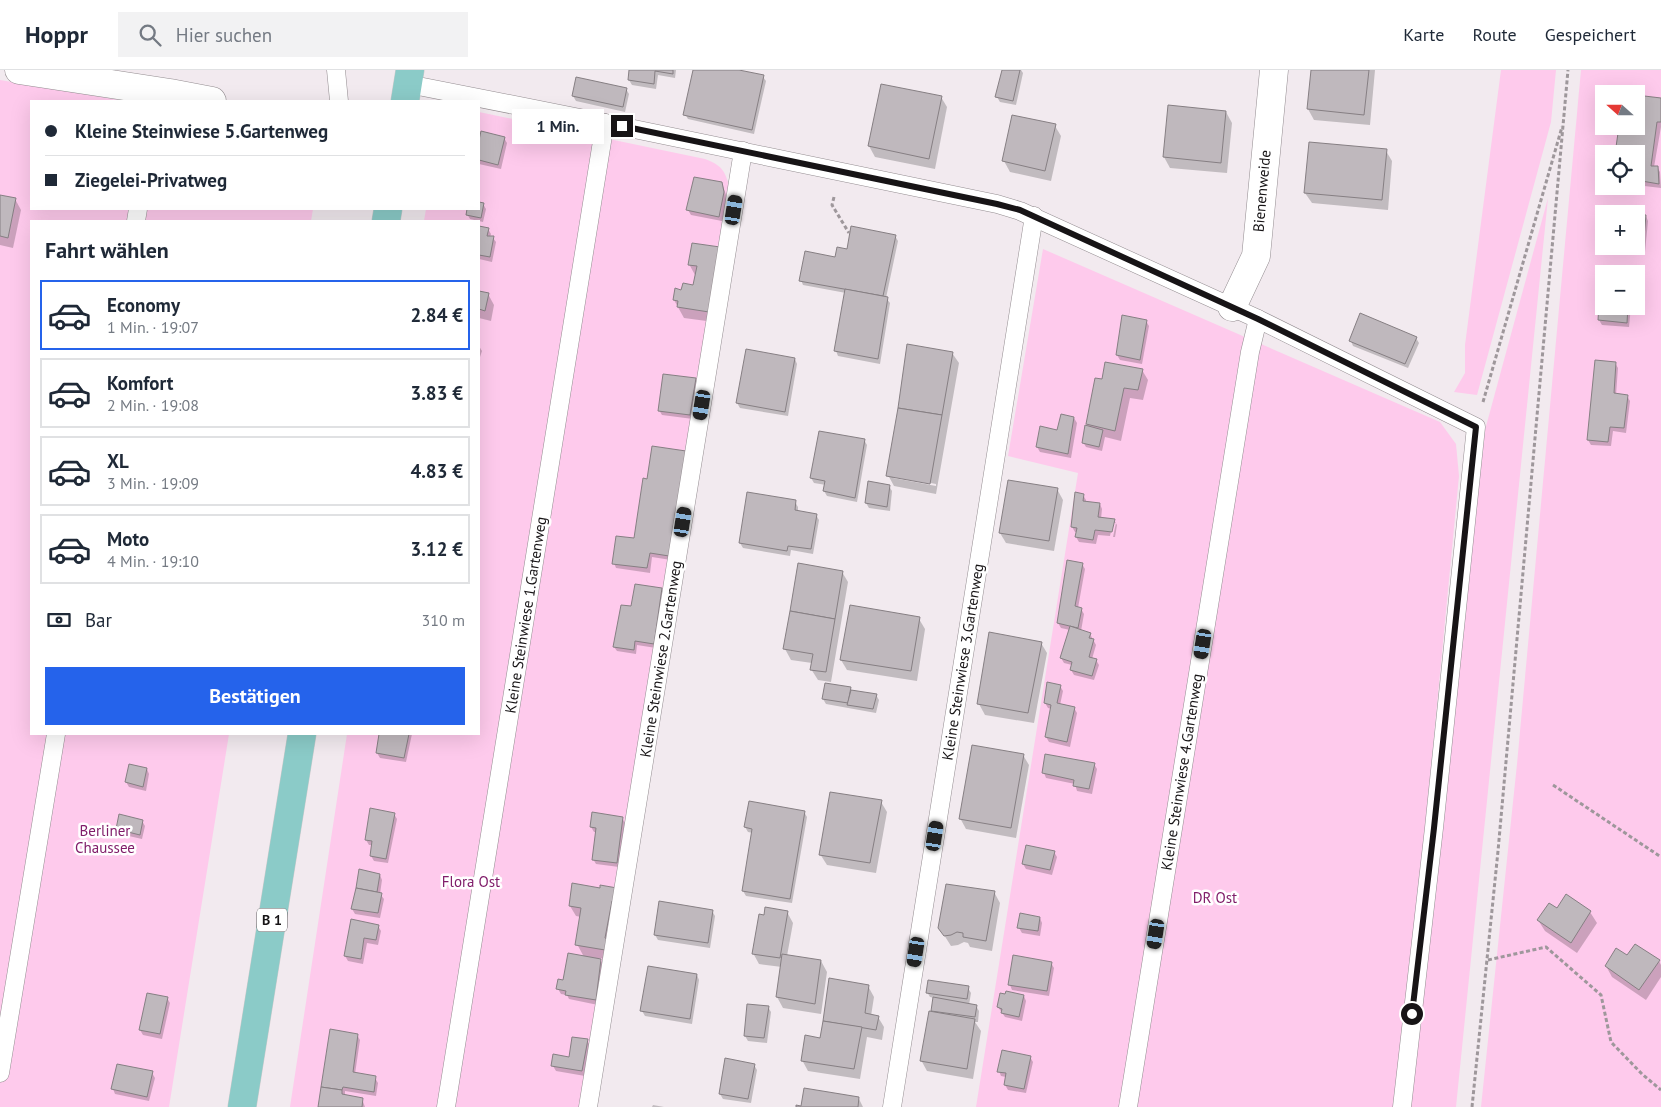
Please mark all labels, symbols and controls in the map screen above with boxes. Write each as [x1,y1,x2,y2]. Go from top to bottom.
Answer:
search box [118,12,468,57]
text: Hoppr [25,19,88,50]
icon: search [136,21,164,49]
text: Hier suchen [176,23,272,47]
text: Karte [1403,23,1444,46]
text: Route [1472,23,1517,46]
text: Gespeichert [1545,23,1636,46]
north arrow [1595,85,1645,135]
map controls [1595,85,1645,315]
callout: 1 Min. [512,108,604,144]
route end [611,115,633,137]
text: 1 Min. [537,116,579,136]
text: Kleine Steinwiese 5.Gartenweg [75,119,328,143]
button: locate [1595,145,1645,195]
street label: Bienenweide [1248,149,1275,233]
text: Ziegelei-Privatweg [75,168,227,192]
car [724,194,743,226]
button: + [1595,205,1645,255]
text: Fahrt wählen [45,236,169,264]
button: − [1595,265,1645,315]
icon: car [47,293,92,338]
text: Economy [107,293,180,317]
text: 2.84 € [410,303,463,327]
text: 1 Min. · 19:07 [107,317,199,337]
icon: car [47,371,92,416]
text: Komfort [107,371,173,395]
text: 3.83 € [410,381,463,405]
car [692,389,711,421]
text: 2 Min. · 19:08 [107,395,199,415]
icon: car [47,449,92,494]
text: XL [107,449,129,473]
text: 4.83 € [410,459,463,483]
text: 3 Min. · 19:09 [107,473,199,493]
car [673,506,692,538]
street label: Kleine Steinwiese 1.Gartenweg [501,515,550,715]
icon: car [47,527,92,572]
text: Moto [107,527,149,551]
text: 3.12 € [410,537,463,561]
text: 4 Min. · 19:10 [107,551,199,571]
street label: Kleine Steinwiese 2.Gartenweg [636,559,685,759]
street label: Kleine Steinwiese 3.Gartenweg [938,562,987,762]
icon: cash [45,606,73,634]
text: Bar [85,608,112,632]
text: 310 m [422,610,465,630]
car [1193,628,1212,660]
button: Bestätigen [45,667,465,725]
street label: Kleine Steinwiese 4.Gartenweg [1157,672,1206,872]
car [925,820,944,852]
park label: Berliner Chaussee [75,821,135,857]
park label: Flora Ost [442,872,500,891]
park label: DR Ost [1193,888,1237,907]
road number: B 1 [257,908,287,932]
car [1146,918,1165,950]
car [906,936,925,968]
route start [1401,1003,1423,1025]

